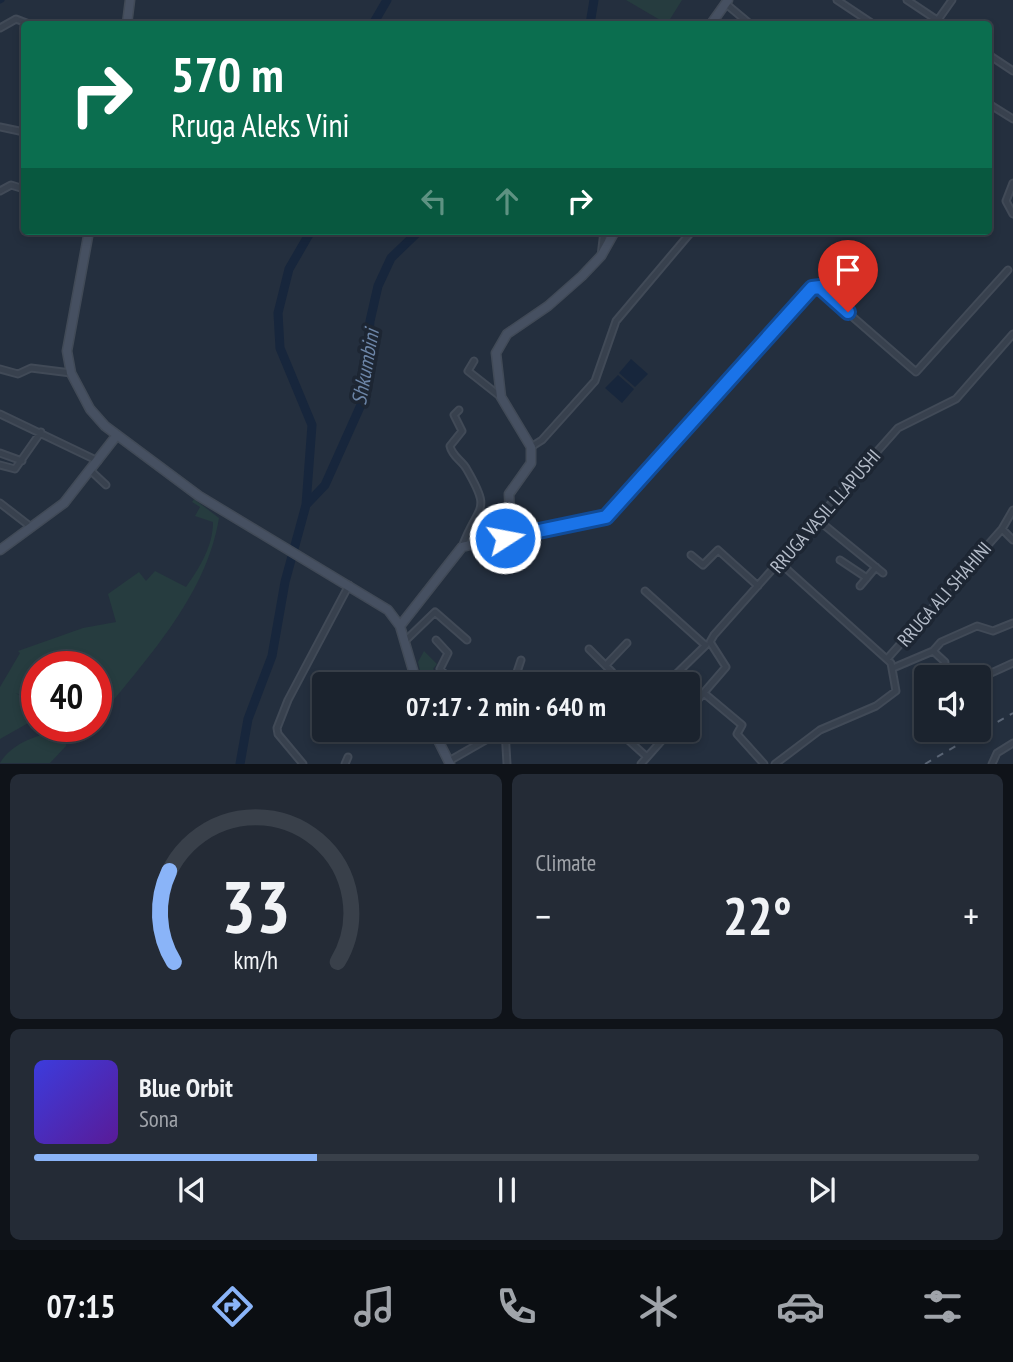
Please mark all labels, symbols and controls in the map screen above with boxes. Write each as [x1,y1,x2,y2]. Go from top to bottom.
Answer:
text: 570 m [171,42,284,106]
icon: right [56,49,147,140]
text: Rruga Aleks Vini [171,104,349,146]
icon: left [415,182,453,220]
icon: ahead [488,182,526,220]
icon: right [561,182,599,220]
pin [818,240,878,312]
icon: arrive [829,251,867,289]
water label: Shkumbini [345,325,385,407]
street label: RRUGA VASIL LLAPUSHI [765,444,885,578]
position arrow [468,501,542,575]
street label: RRUGA ALI SHAHINI [892,537,996,651]
speed limit sign: 40 [21,651,112,742]
map controls [914,665,991,742]
button: sound [914,665,991,742]
text: 07:17 · 2 min · 640 m [406,690,606,723]
text: Climate [536,848,596,877]
text: 33 [221,859,291,953]
text: 22° [723,882,792,949]
text: − [536,891,551,940]
text: + [963,891,979,940]
text: km/h [234,944,278,976]
text: Blue Orbit [139,1071,233,1104]
text: Sona [139,1104,178,1133]
icon: previous [173,1171,211,1209]
icon: pause [488,1171,526,1209]
icon: next [803,1171,841,1209]
icon: directions [208,1282,257,1331]
icon: music [350,1282,399,1331]
icon: phone [492,1282,541,1331]
icon: climate [634,1282,683,1331]
icon: car [776,1282,825,1331]
icon: filters [918,1282,967,1331]
text: 07:15 [46,1285,116,1327]

